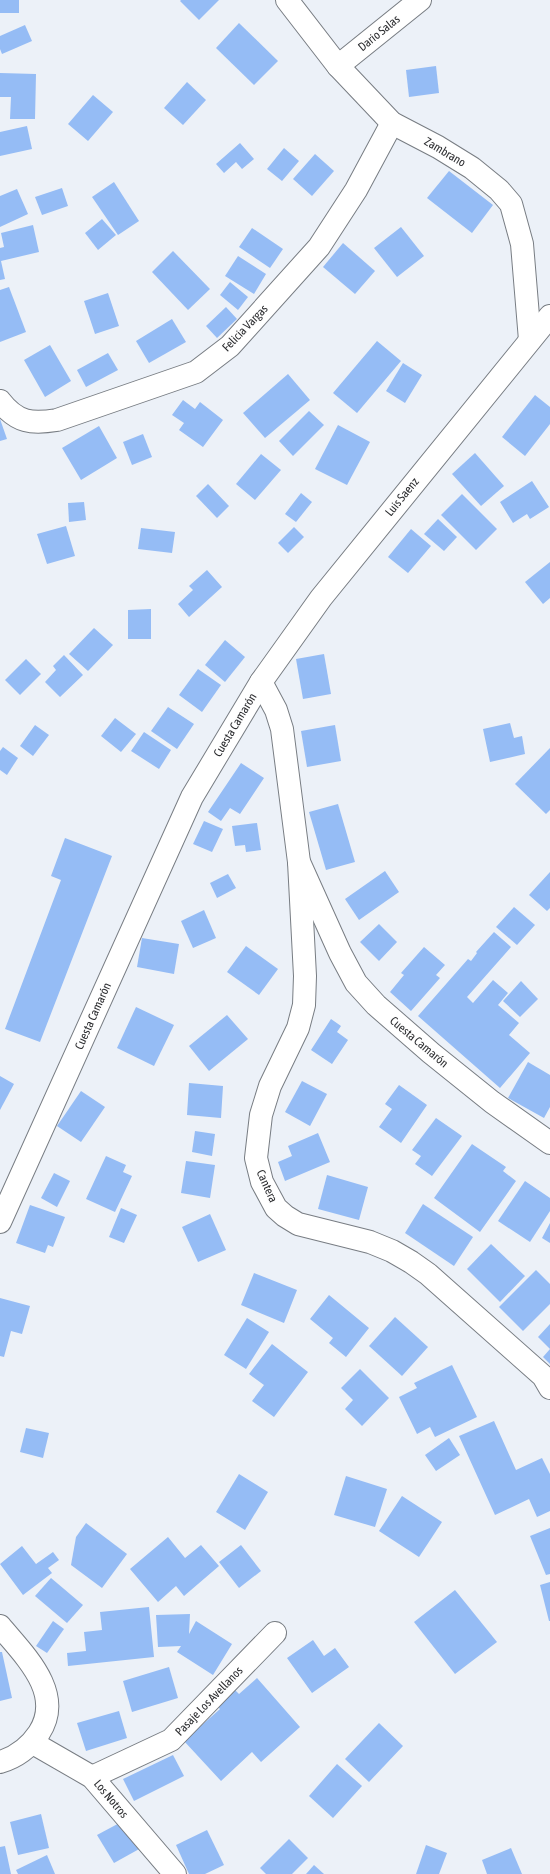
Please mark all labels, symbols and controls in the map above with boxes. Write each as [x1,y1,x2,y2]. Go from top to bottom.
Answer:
street label: Dario Salas [355,12,403,54]
street label: Zambrano [422,134,468,170]
street label: Felicia Vargas [219,302,271,354]
street label: Luis Saenz [382,474,422,519]
street label: Cuesta Camarón [211,691,259,759]
street label: Cuesta Camarón [72,980,114,1052]
street label: Cuesta Camarón [387,1014,451,1070]
street label: Cantera [254,1167,280,1205]
street label: Pasaje Los Avellanos [172,1663,246,1739]
street label: Los Notros [91,1777,131,1821]

